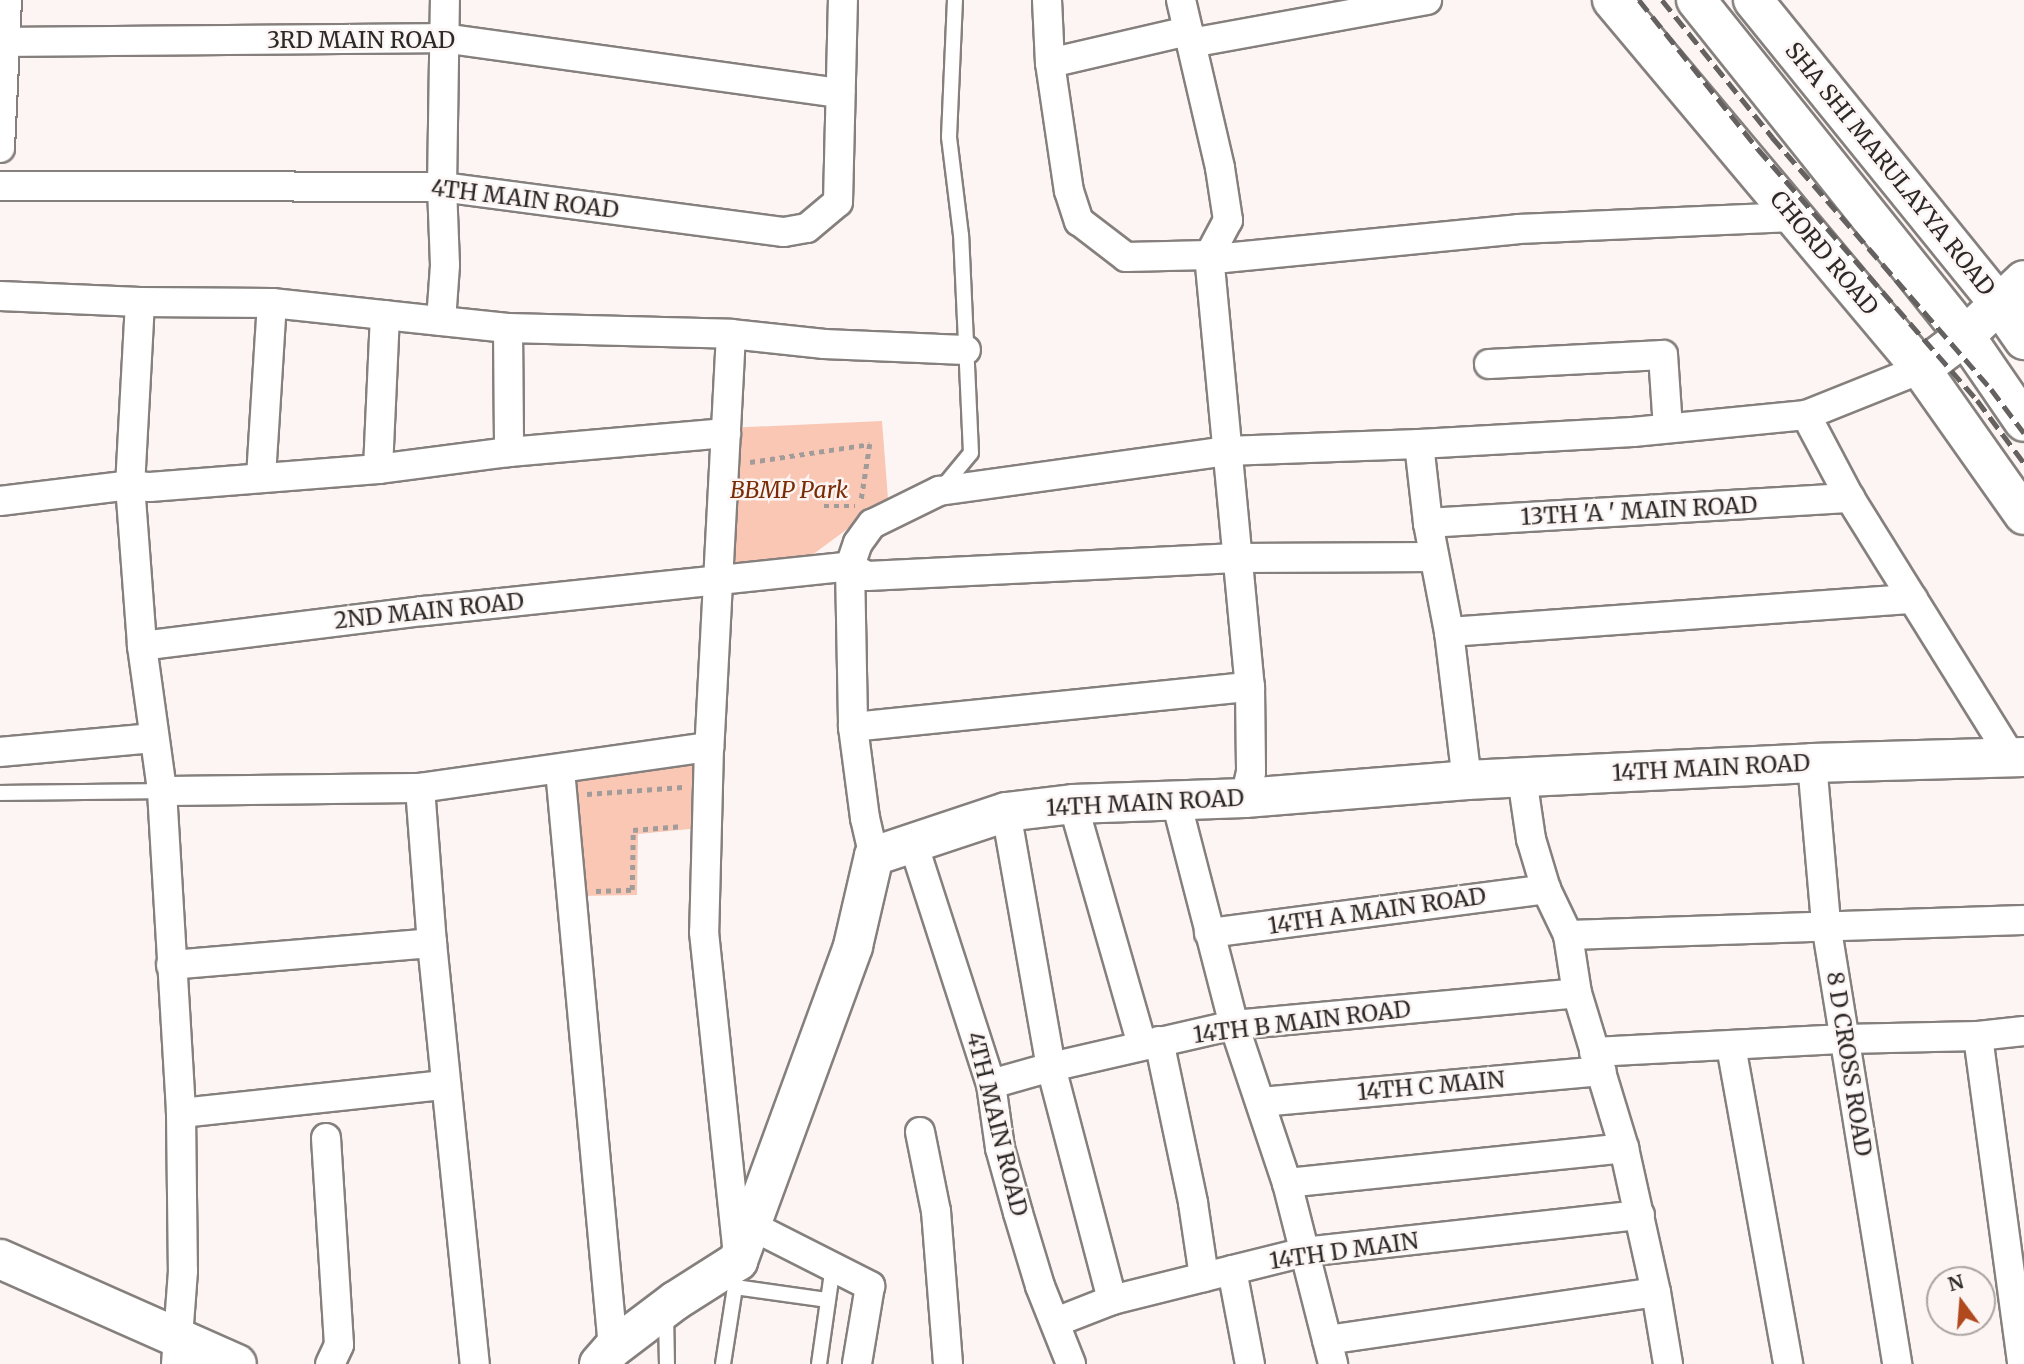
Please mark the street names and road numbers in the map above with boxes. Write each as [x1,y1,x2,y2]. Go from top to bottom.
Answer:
street label: 3RD MAIN ROAD [267,26,455,54]
street label: SHA SHI MARULAYYA ROAD [1779,37,2001,301]
street label: 4TH MAIN ROAD [429,174,621,224]
street label: CHORD ROAD [1764,185,1884,321]
street label: 13TH 'A ' MAIN ROAD [1520,491,1758,531]
street label: 2ND MAIN ROAD [333,587,525,635]
street label: 14TH MAIN ROAD [1611,749,1811,787]
street label: 14TH MAIN ROAD [1045,784,1245,822]
street label: 14TH A MAIN ROAD [1266,882,1488,940]
street label: 8 D CROSS ROAD [1821,970,1877,1158]
street label: 14TH B MAIN ROAD [1192,995,1412,1049]
street label: 4TH MAIN ROAD [961,1029,1033,1219]
street label: 14TH C MAIN [1356,1066,1506,1106]
street label: 14TH D MAIN [1268,1227,1420,1275]

